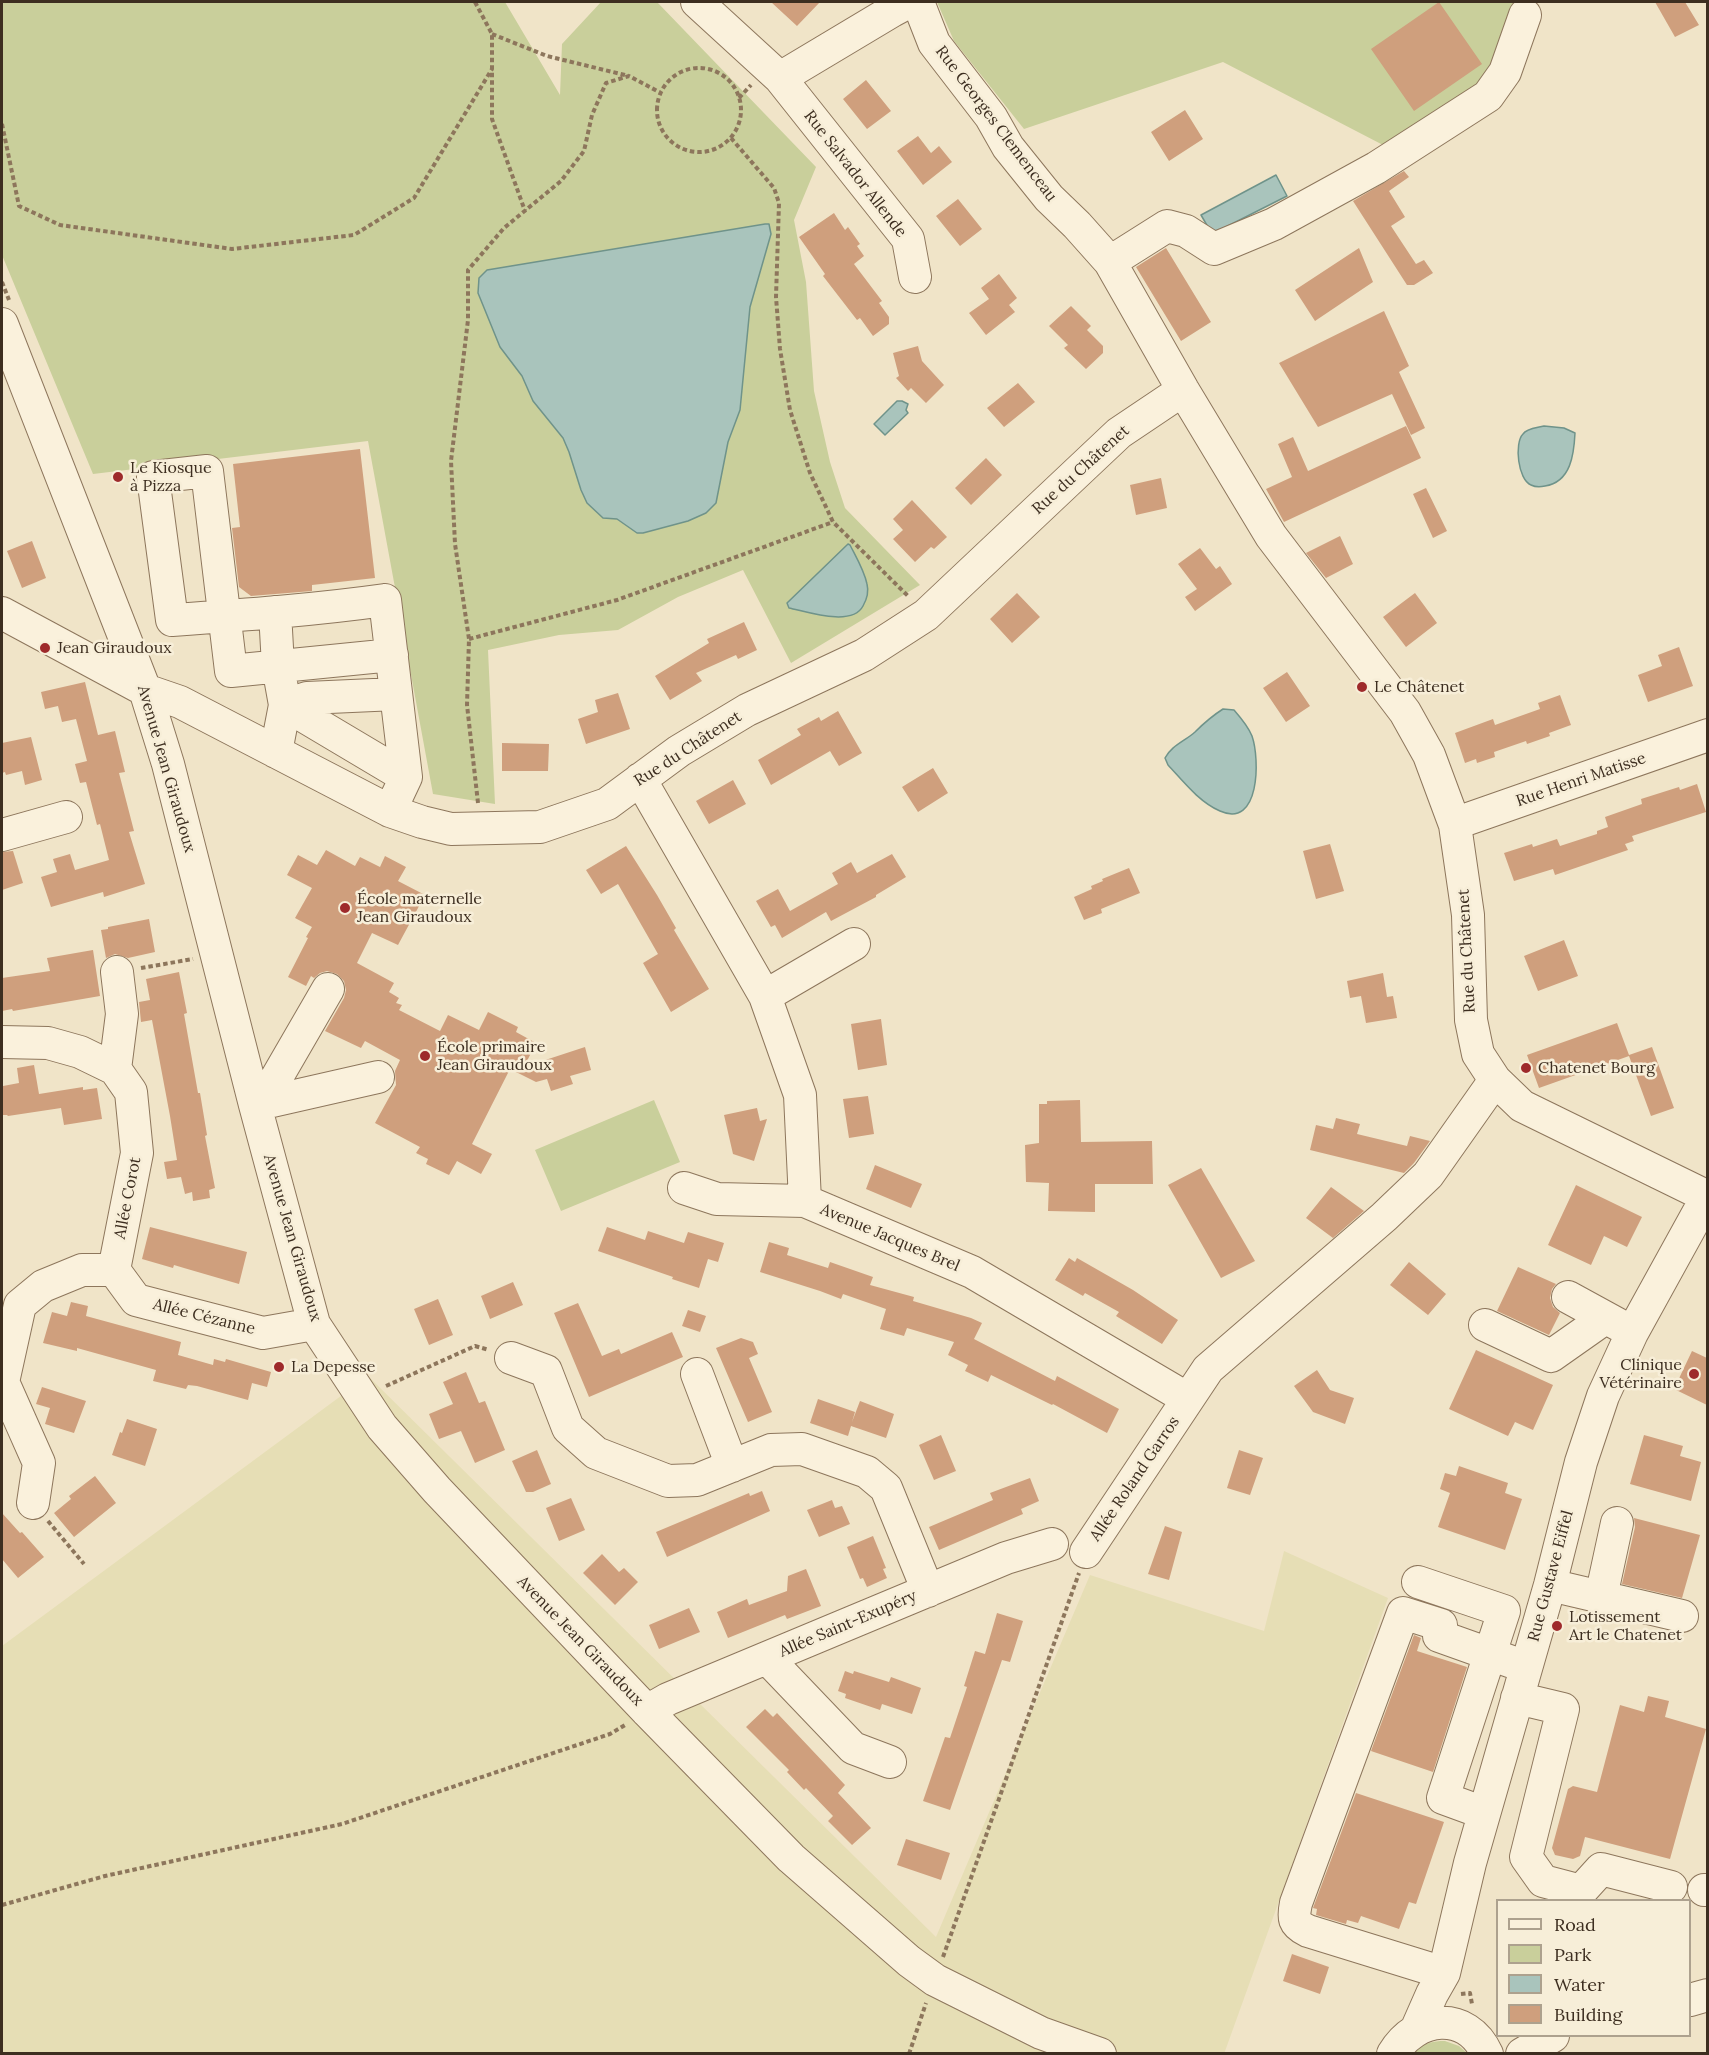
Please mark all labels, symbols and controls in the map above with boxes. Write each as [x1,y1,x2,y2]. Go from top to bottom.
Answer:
street label: Rue Georges Clemenceau [931,42,1061,206]
street label: Rue Salvador Allende [800,107,910,241]
street label: Rue du Châtenet [1028,421,1134,519]
place label: Le Kiosque à Pizza [130,458,212,496]
marker: Le Kiosque à Pizza [111,470,125,484]
place label: Jean Giraudoux [57,638,172,658]
marker: Jean Giraudoux [38,641,52,655]
place label: Le Châtenet [1374,677,1464,697]
marker: Le Châtenet [1355,680,1369,694]
street label: Avenue Jean Giraudoux [133,683,199,855]
street label: Rue du Châtenet [631,707,745,791]
street label: Rue Henri Matisse [1514,749,1648,811]
place label: École maternelle Jean Giraudoux [357,889,482,927]
street label: Rue du Châtenet [1454,889,1480,1013]
marker: École maternelle Jean Giraudoux [338,901,352,915]
place label: École primaire Jean Giraudoux [437,1037,552,1075]
marker: École primaire Jean Giraudoux [418,1049,432,1063]
place label: Chatenet Bourg [1538,1058,1655,1078]
marker: Chatenet Bourg [1519,1061,1533,1075]
street label: Avenue Jean Giraudoux [259,1152,325,1324]
street label: Allée Corot [111,1155,145,1241]
street label: Avenue Jacques Brel [817,1200,963,1276]
street label: Allée Cézanne [151,1295,257,1339]
place label: Clinique Vétérinaire [1599,1355,1682,1393]
place label: La Depesse [291,1357,375,1377]
marker: La Depesse [272,1360,286,1374]
marker: Clinique Vétérinaire [1687,1367,1701,1381]
street label: Allée Roland Garros [1086,1413,1184,1545]
street label: Rue Gustave Eiffel [1524,1508,1578,1644]
street label: Avenue Jean Giraudoux [513,1572,647,1710]
street label: Allée Saint-Exupéry [776,1586,920,1662]
place label: Lotissement Art le Chatenet [1569,1607,1682,1645]
marker: Lotissement Art le Chatenet [1550,1619,1564,1633]
legend [1496,1899,1691,2037]
text: Road [1554,1913,1596,1936]
text: Park [1554,1943,1591,1966]
text: Water [1554,1973,1605,1996]
text: Building [1554,2003,1622,2026]

